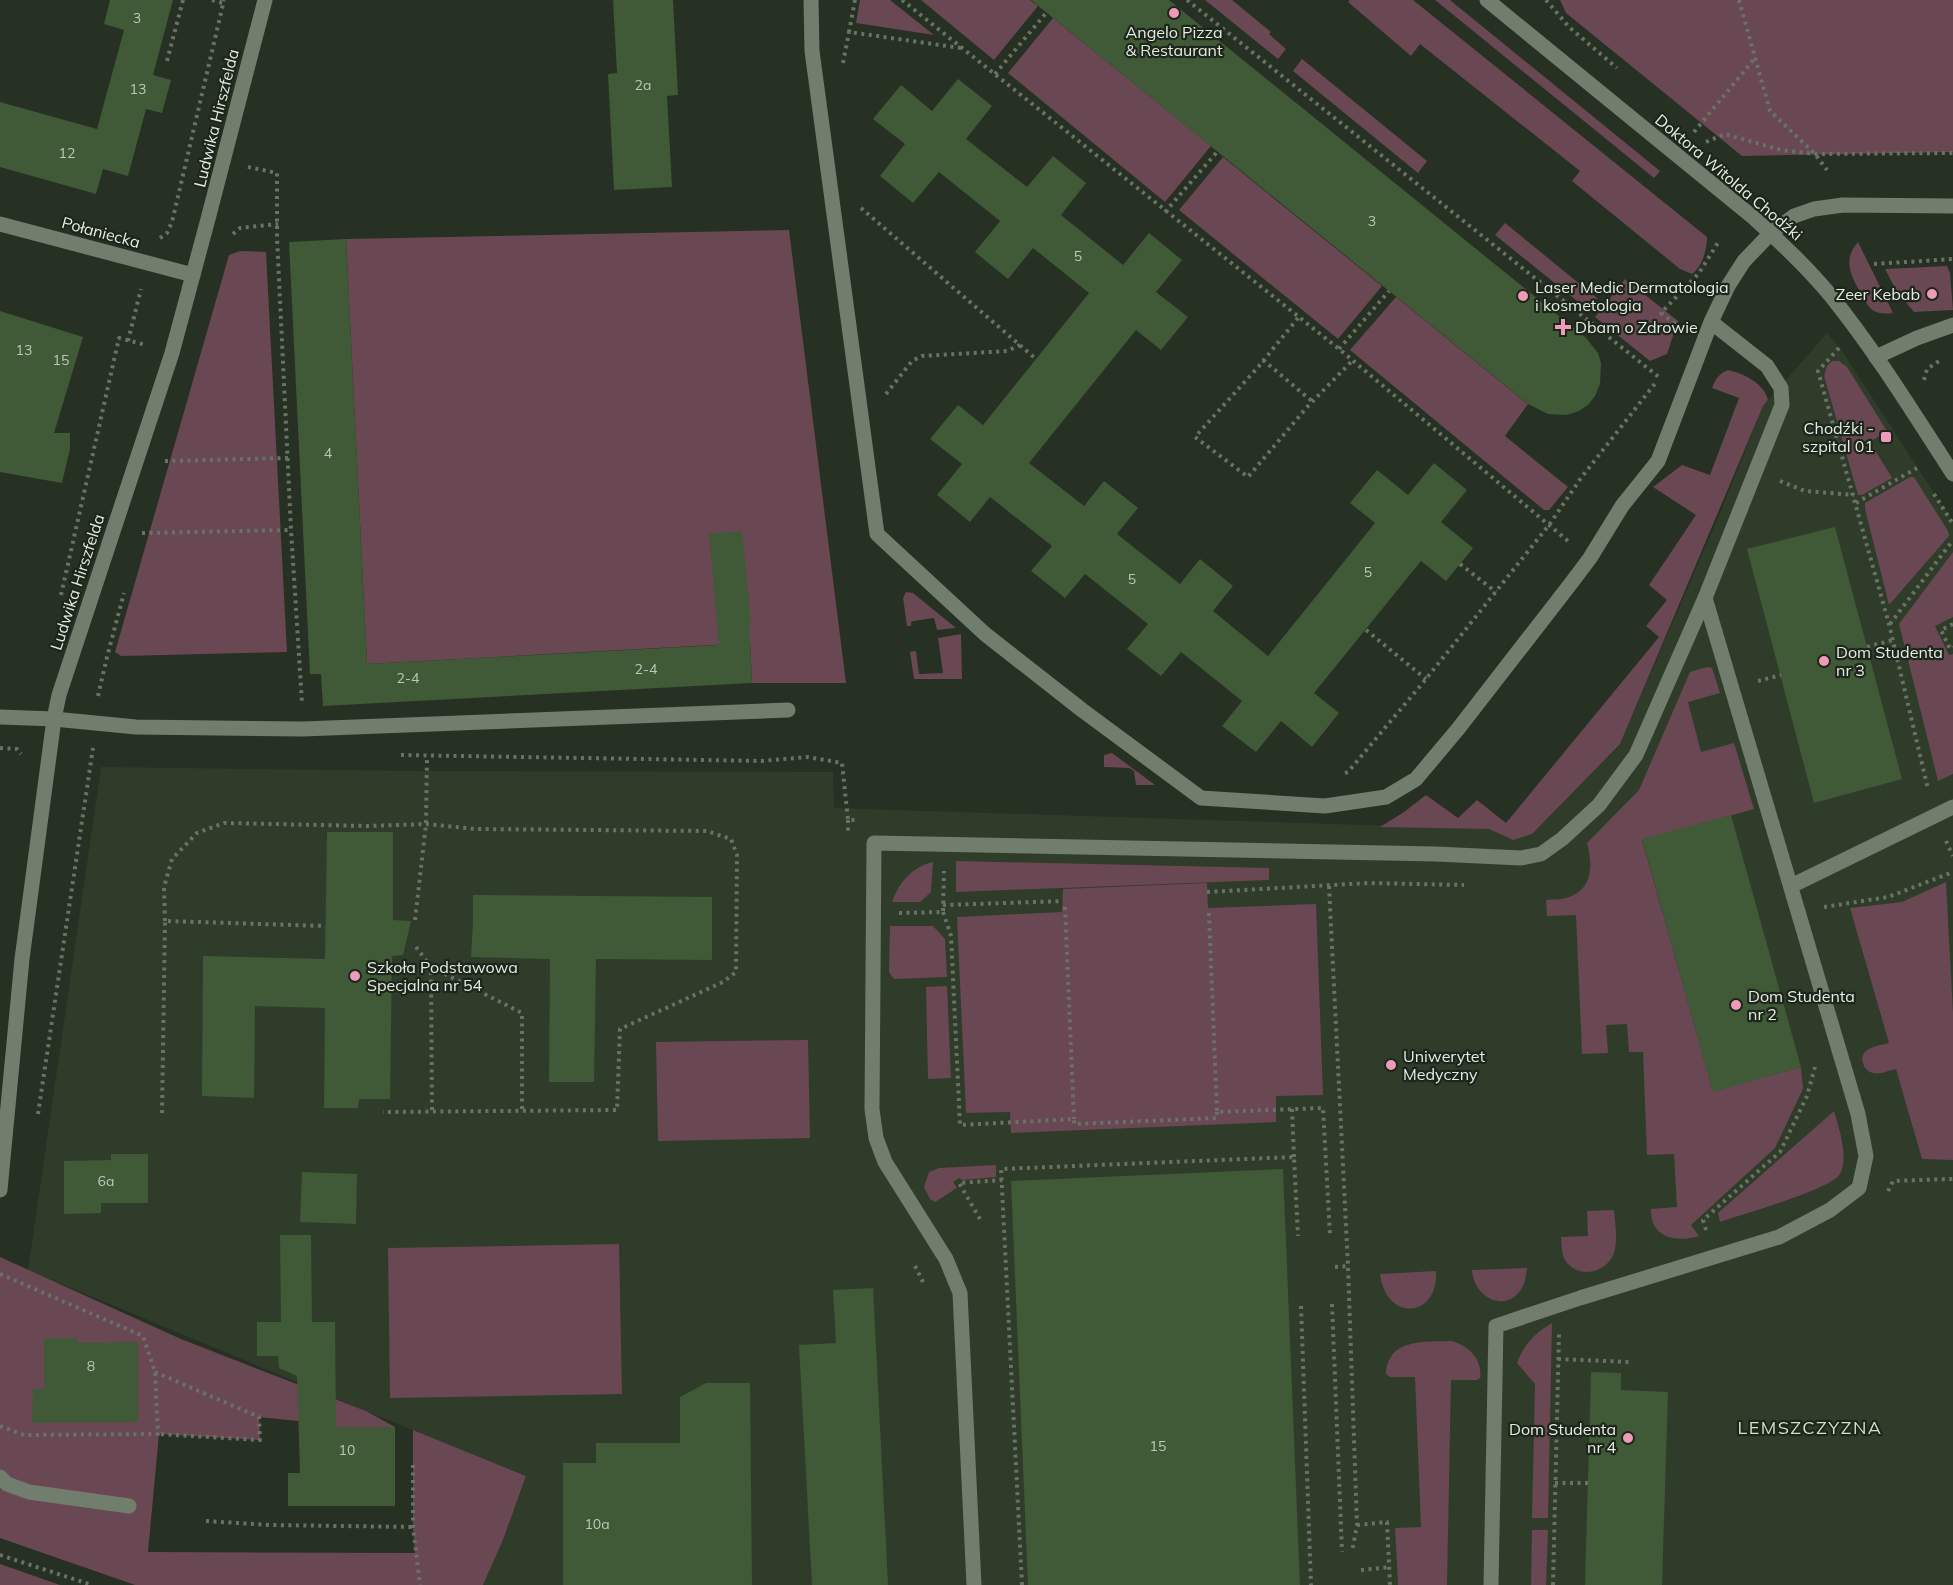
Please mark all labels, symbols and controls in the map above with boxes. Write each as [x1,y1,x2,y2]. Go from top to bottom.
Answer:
marker: Angelo Pizza & Restaurant [1167,6,1181,20]
house number: 3 [133,9,141,27]
place label: Angelo Pizza & Restaurant [1125,22,1223,60]
street label: Ludwika Hirszfelda [189,47,243,189]
house number: 2a [635,76,651,94]
house number: 13 [130,80,146,98]
street label: Doktora Witolda Chodźki [1651,110,1807,244]
house number: 12 [59,144,75,162]
street label: Połaniecka [60,212,142,252]
house number: 3 [1368,212,1376,230]
house number: 5 [1074,247,1082,265]
place label: Laser Medic Dermatologia i kosmetologia [1535,277,1729,315]
place label: Zeer Kebab [1836,284,1920,304]
marker: Zeer Kebab [1925,287,1939,301]
marker: Laser Medic Dermatologia i kosmetologia [1516,289,1530,303]
place label: Dbam o Zdrowie [1575,317,1698,337]
marker: Dbam o Zdrowie [1556,320,1570,334]
house number: 13 [16,341,32,359]
house number: 15 [53,351,69,369]
place label: Chodźki - szpital 01 [1802,418,1874,456]
marker: Chodźki - szpital 01 [1879,430,1893,444]
house number: 4 [324,444,333,462]
street label: Ludwika Hirszfelda [46,511,108,653]
house number: 5 [1364,563,1372,581]
house number: 5 [1128,570,1136,588]
place label: Dom Studenta nr 3 [1836,642,1943,680]
marker: Dom Studenta nr 3 [1817,654,1831,668]
house number: 2-4 [635,660,658,678]
house number: 2-4 [397,669,420,687]
place label: Szkoła Podstawowa Specjalna nr 54 [367,957,518,995]
marker: Szkoła Podstawowa Specjalna nr 54 [348,969,362,983]
place label: Dom Studenta nr 2 [1748,986,1855,1024]
marker: Dom Studenta nr 2 [1729,998,1743,1012]
place label: Uniwerytet Medyczny [1403,1046,1485,1084]
marker: Uniwerytet Medyczny [1384,1058,1398,1072]
house number: 6a [98,1172,114,1190]
house number: 8 [87,1357,95,1375]
district label: LEMSZCZYZNA [1737,1416,1883,1439]
place label: Dom Studenta nr 4 [1509,1419,1616,1457]
marker: Dom Studenta nr 4 [1621,1431,1635,1445]
house number: 15 [1150,1437,1166,1455]
house number: 10 [339,1441,355,1459]
house number: 10a [584,1515,610,1533]

